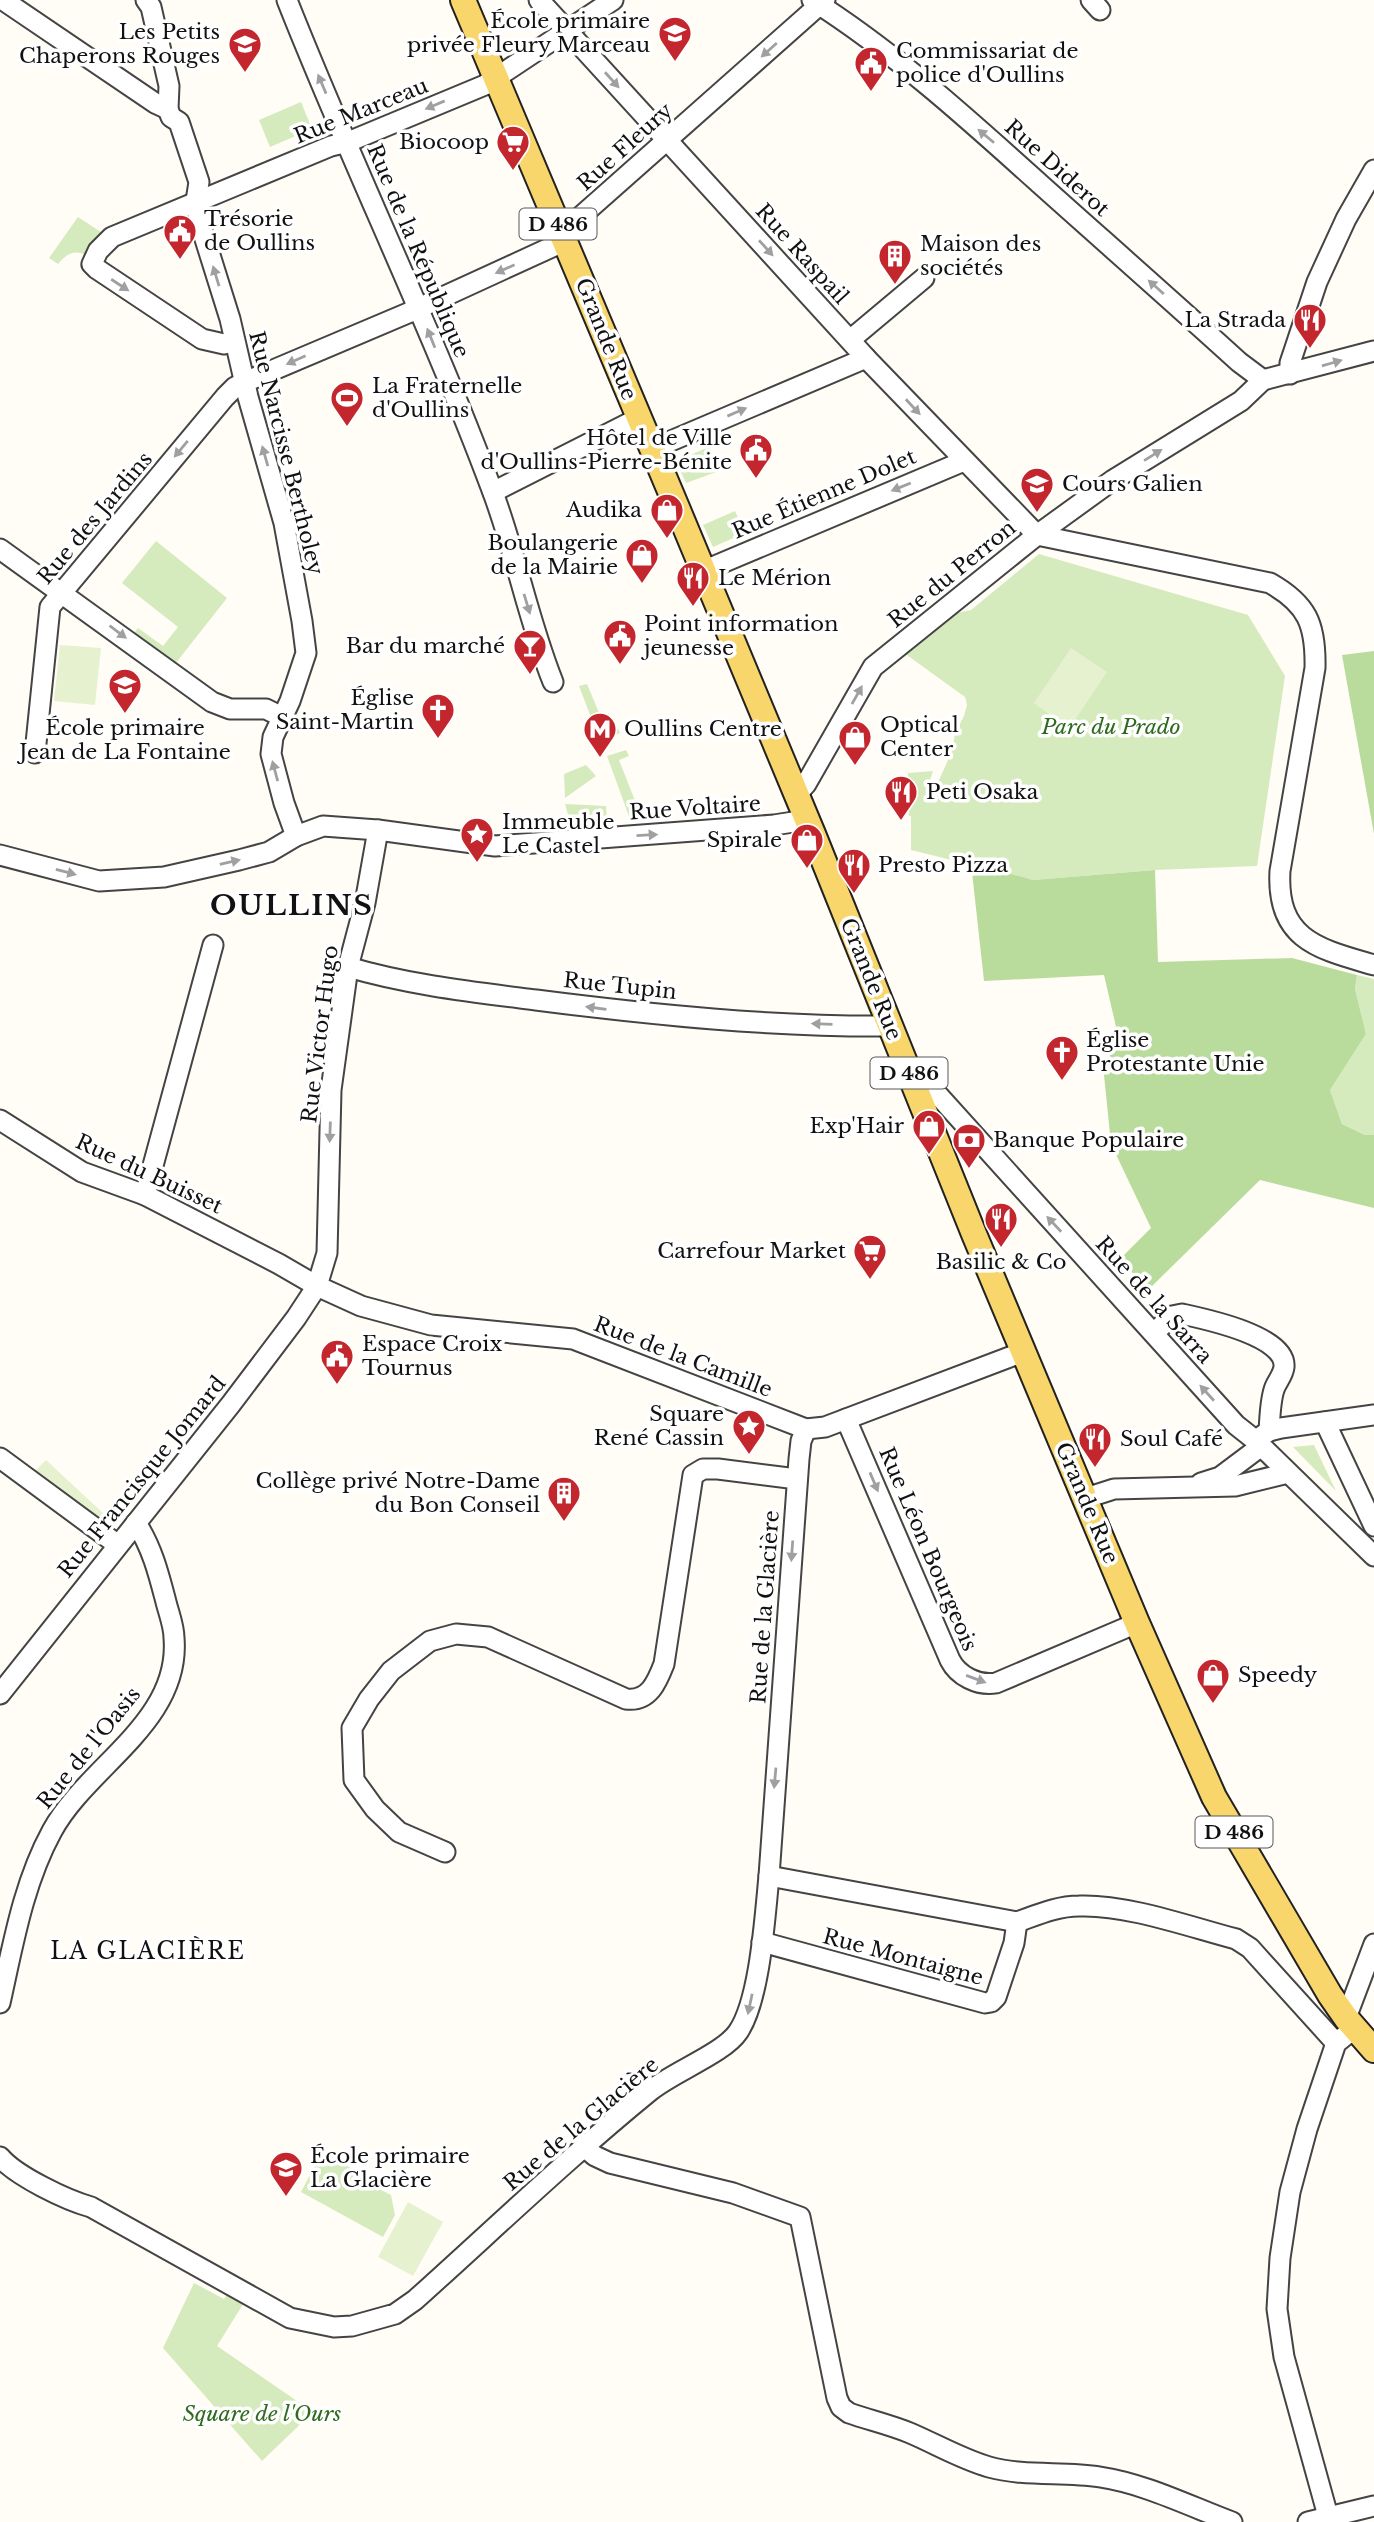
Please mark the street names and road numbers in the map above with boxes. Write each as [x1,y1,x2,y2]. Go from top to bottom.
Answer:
street label: Rue Marceau [290,72,432,150]
street label: Rue Fleury [572,97,678,197]
street label: Rue Diderot [999,114,1115,222]
street label: Rue de la République [361,140,475,362]
street label: Rue Raspail [750,198,854,310]
road number: D 486 [520,208,596,240]
street label: Grande Rue [570,274,642,404]
street label: Rue Narcisse Bertholey [243,329,329,578]
street label: Rue Étienne Dolet [728,443,920,544]
street label: Rue des Jardins [32,447,158,589]
street label: Rue du Perron [883,515,1021,633]
street label: Rue Voltaire [628,790,762,826]
street label: Grande Rue [835,914,907,1044]
street label: Rue Victor Hugo [296,944,344,1124]
street label: Rue Tupin [562,967,678,1005]
road number: D 486 [870,1058,948,1088]
street label: Rue du Buisset [71,1129,227,1219]
street label: Rue de la Sarra [1090,1231,1218,1369]
street label: Rue de la Camille [590,1311,776,1403]
street label: Rue Francisque Jomard [53,1371,231,1583]
street label: Grande Rue [1050,1438,1124,1568]
street label: Rue Léon Bourgeois [873,1443,983,1655]
street label: Rue de la Glacière [745,1509,785,1705]
street label: Rue de l'Oasis [32,1682,146,1814]
road number: D 486 [1196,1816,1272,1848]
street label: Rue Montaigne [820,1923,986,1991]
street label: Rue de la Glacière [498,2052,664,2196]

